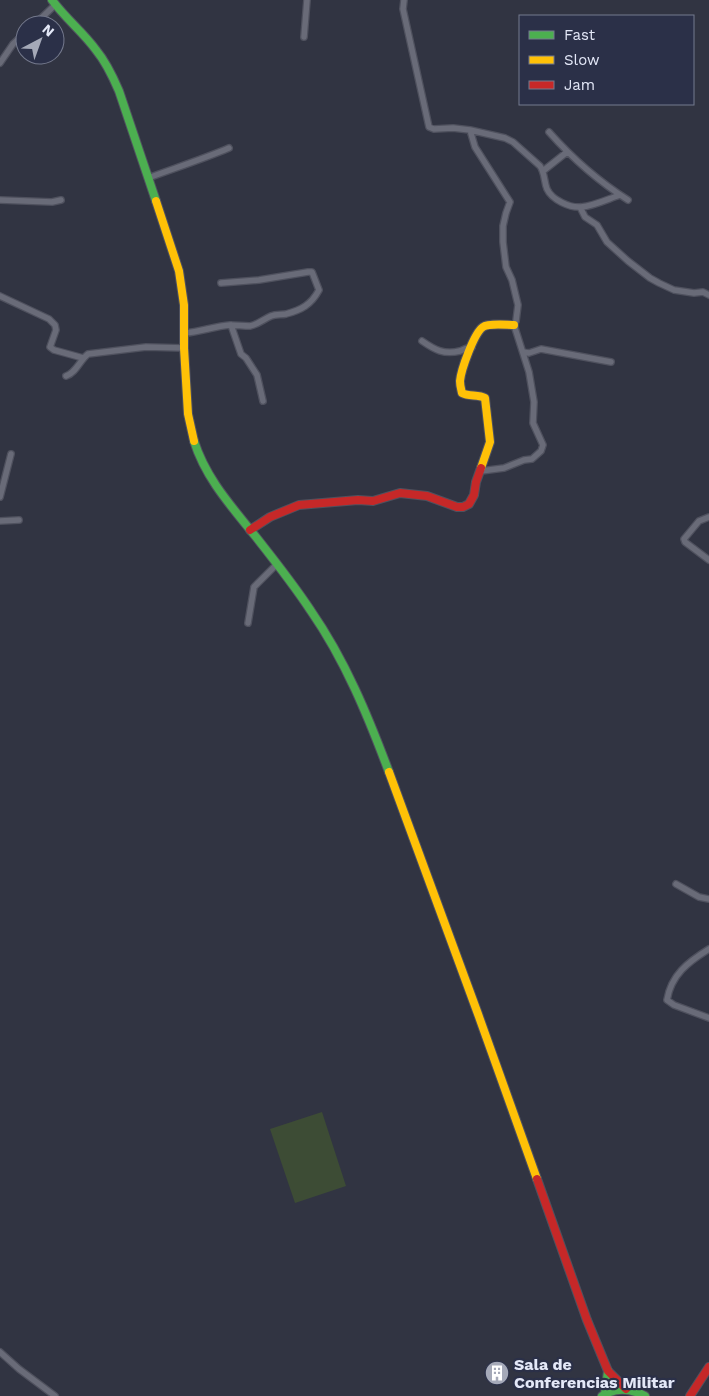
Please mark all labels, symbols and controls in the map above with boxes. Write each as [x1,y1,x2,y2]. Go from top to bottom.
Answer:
north arrow [15,15,65,65]
legend [519,15,694,105]
text: N [39,21,58,40]
text: Fast [564,26,596,44]
text: Slow [564,51,600,69]
text: Jam [564,76,595,94]
place label: Sala de Conferencias Militar [514,1355,675,1392]
building icon: Sala de Conferencias Militar [484,1360,510,1386]

